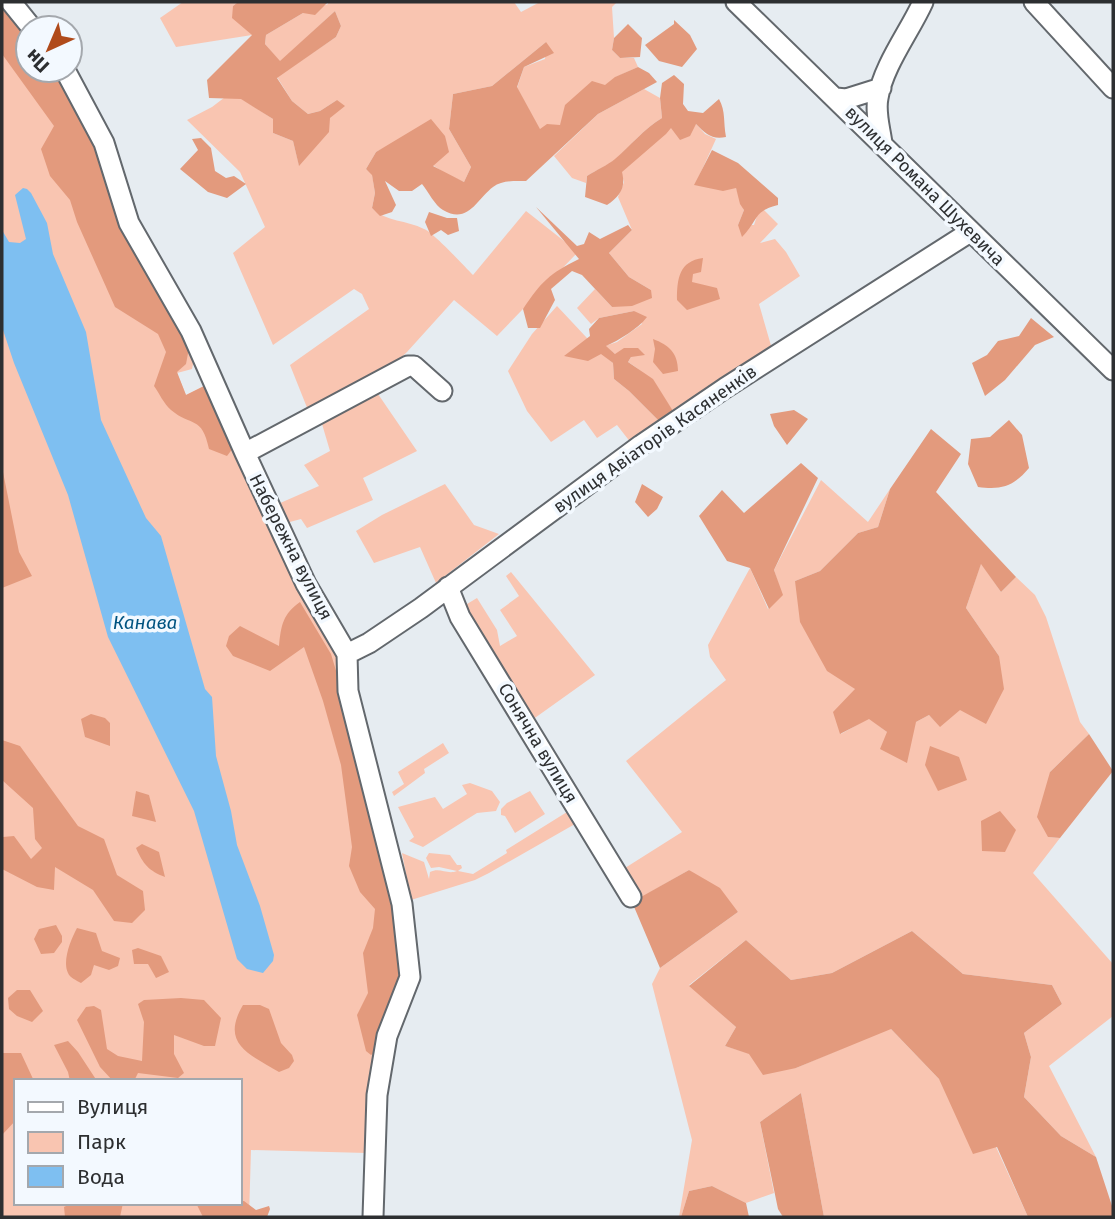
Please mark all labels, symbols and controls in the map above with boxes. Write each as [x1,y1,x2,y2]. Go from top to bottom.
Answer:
north arrow [14,14,84,84]
text: Пн [21,44,54,77]
street label: вулиця Романа Шухевича [840,101,1010,271]
street label: вулиця Авіаторів Касяненків [549,360,761,518]
street label: Набережна вулиця [245,470,337,624]
water label: Канава [113,611,177,634]
street label: Сонячна вулиця [494,679,582,807]
legend [14,1079,242,1205]
text: Вулиця [77,1094,148,1120]
text: Парк [77,1129,126,1155]
text: Вода [77,1164,125,1190]

